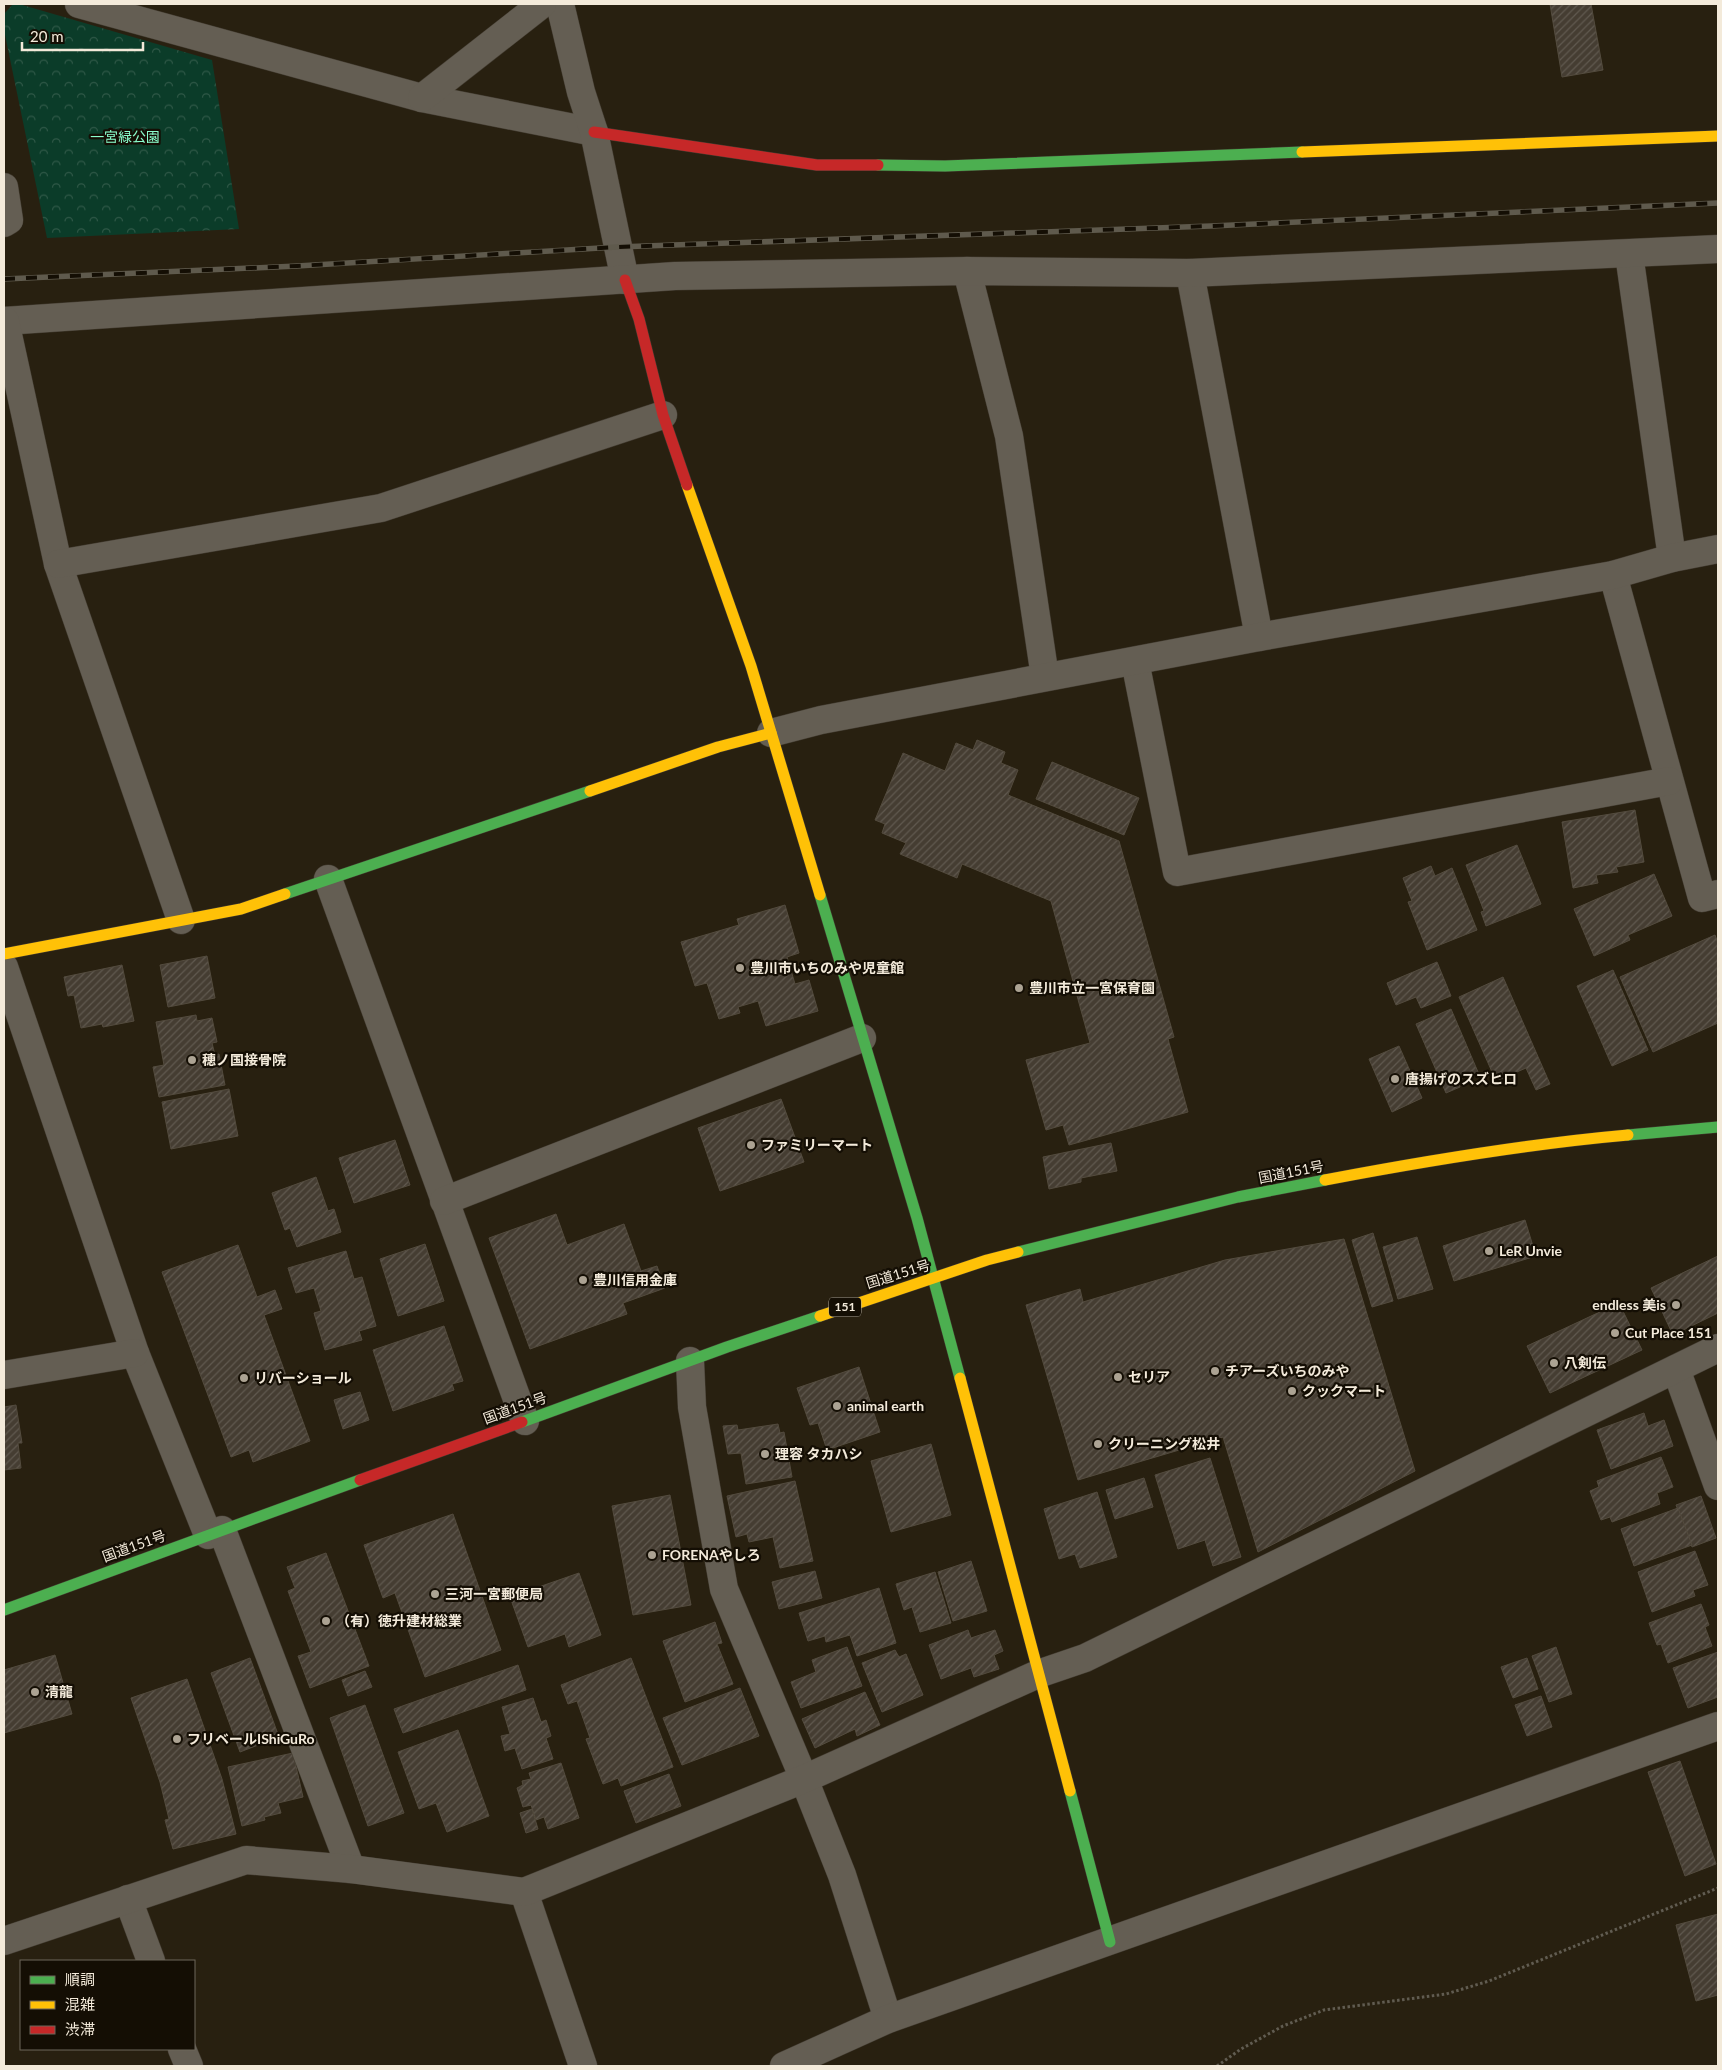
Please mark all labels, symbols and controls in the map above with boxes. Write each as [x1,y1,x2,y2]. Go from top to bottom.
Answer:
scale bar [22,20,144,52]
text: 20 m [30,27,64,45]
park label: 一宮緑公園 [90,128,160,145]
place label: 豊川市いちのみや児童館 [750,959,904,976]
marker: 豊川市いちのみや児童館 [734,962,746,974]
place label: 豊川市立一宮保育園 [1029,979,1155,996]
marker: 豊川市立一宮保育園 [1013,982,1025,994]
place label: 穂ノ国接骨院 [202,1051,286,1068]
marker: 穂ノ国接骨院 [186,1054,198,1066]
place label: 唐揚げのスズヒロ [1405,1070,1517,1087]
marker: 唐揚げのスズヒロ [1389,1073,1401,1085]
place label: ファミリーマート [761,1136,873,1153]
marker: ファミリーマート [745,1139,757,1151]
street label: 国道151号 [1257,1157,1325,1186]
place label: LeR Unvie [1499,1242,1562,1259]
marker: LeR Unvie [1483,1245,1495,1257]
street label: 国道151号 [864,1256,932,1291]
place label: 豊川信用金庫 [593,1271,677,1288]
marker: 豊川信用金庫 [577,1274,589,1286]
place label: endless 美is [1592,1296,1666,1313]
road number: 151 [829,1298,861,1316]
marker: endless 美is [1670,1299,1682,1311]
place label: Cut Place 151 [1625,1324,1712,1341]
marker: Cut Place 151 [1609,1327,1621,1339]
place label: 八剣伝 [1564,1354,1606,1371]
marker: 八剣伝 [1548,1357,1560,1369]
place label: チアーズいちのみや [1225,1362,1349,1379]
marker: チアーズいちのみや [1209,1365,1221,1377]
place label: セリア [1128,1368,1170,1385]
place label: リバーショール [254,1369,352,1386]
marker: セリア [1112,1371,1124,1383]
marker: リバーショール [238,1372,250,1384]
place label: クックマート [1302,1382,1386,1399]
marker: クックマート [1286,1385,1298,1397]
street label: 国道151号 [481,1388,549,1427]
place label: animal earth [847,1397,924,1414]
marker: animal earth [831,1400,843,1412]
place label: クリーニング松井 [1108,1435,1220,1452]
marker: クリーニング松井 [1092,1438,1104,1450]
place label: 理容 タカハシ [775,1445,862,1462]
marker: 理容 タカハシ [759,1448,771,1460]
street label: 国道151号 [100,1526,168,1565]
place label: FORENAやしろ [662,1546,761,1563]
marker: FORENAやしろ [646,1549,658,1561]
place label: 三河一宮郵便局 [445,1585,543,1602]
marker: 三河一宮郵便局 [429,1588,441,1600]
place label: （有）徳升建材総業 [336,1612,462,1629]
marker: （有）徳升建材総業 [320,1615,332,1627]
place label: 清龍 [45,1683,73,1700]
marker: 清龍 [29,1686,41,1698]
place label: フリベールIShiGuRo [187,1730,315,1747]
marker: フリベールIShiGuRo [171,1733,183,1745]
legend [20,1960,195,2050]
text: 順調 [65,1970,95,1988]
text: 混雑 [65,1995,95,2013]
text: 渋滞 [65,2020,95,2038]

